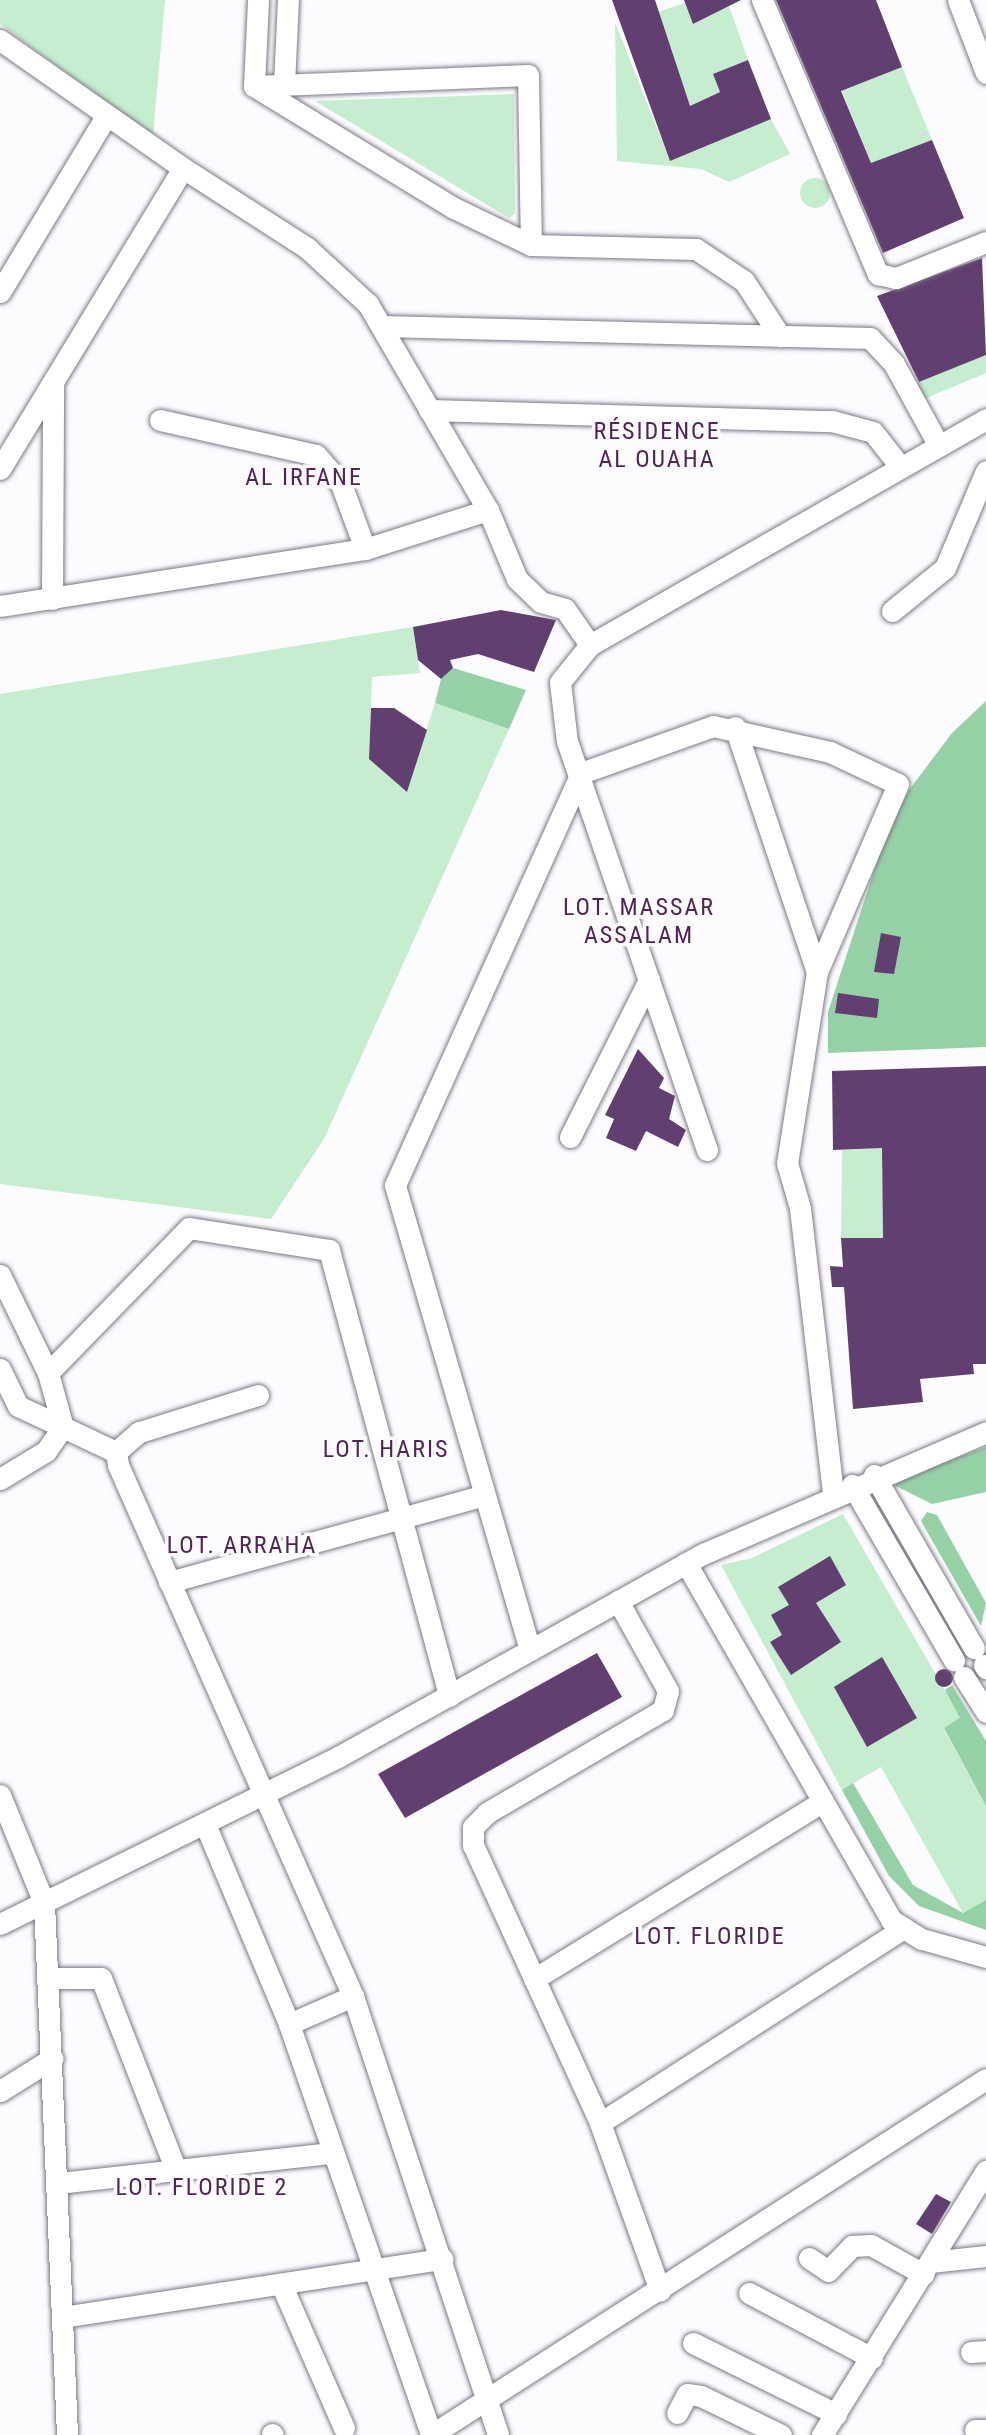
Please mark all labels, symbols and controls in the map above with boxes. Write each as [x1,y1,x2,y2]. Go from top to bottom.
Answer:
district label: RÉSIDENCE AL OUAHA [595,418,719,474]
district label: AL IRFANE [246,464,362,492]
district label: LOT. MASSAR ASSALAM [564,894,714,950]
district label: LOT. HARIS [324,1436,448,1464]
district label: LOT. ARRAHA [168,1532,316,1560]
district label: LOT. FLORIDE [636,1923,784,1951]
district label: LOT. FLORIDE 2 [117,2174,287,2202]

